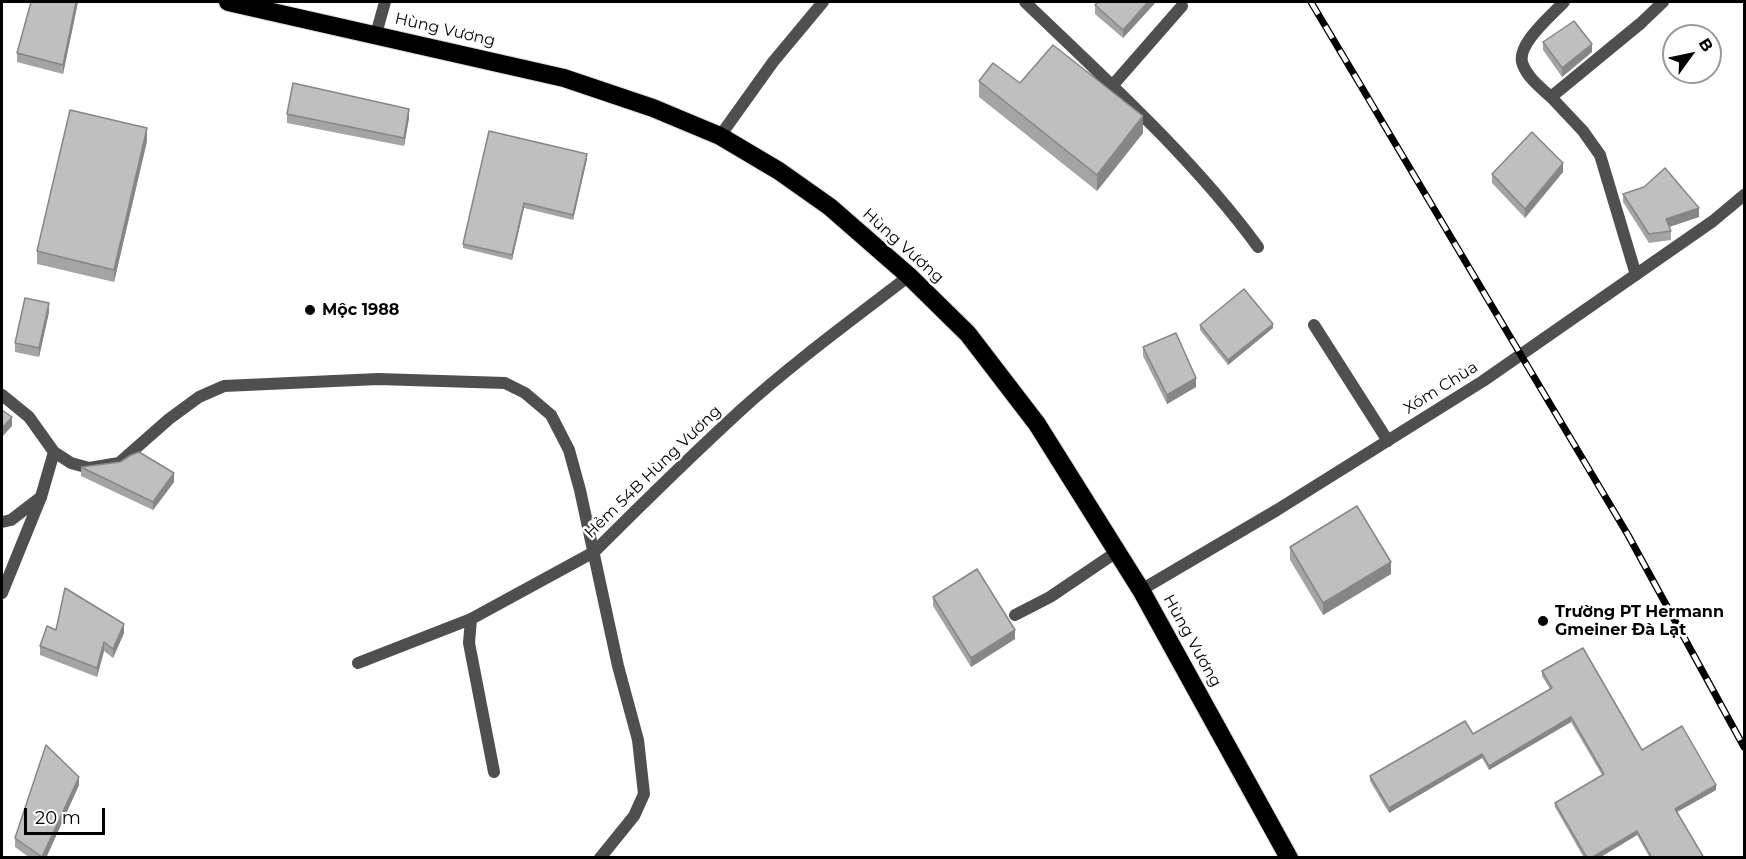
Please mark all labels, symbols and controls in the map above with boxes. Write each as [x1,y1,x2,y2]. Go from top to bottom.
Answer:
street label: Hùng Vương [393,9,497,51]
north arrow [1662,24,1722,84]
text: B [1695,35,1717,55]
street label: Hùng Vương [858,204,948,288]
place label: Mộc 1988 [322,300,399,320]
marker: Mộc 1988 [303,303,317,317]
street label: Xóm Chùa [1400,358,1482,418]
street label: Hẻm 54B Hùng Vương [581,402,725,542]
street label: Hùng Vương [1159,591,1225,691]
place label: Trường PT Hermann Gmeiner Đà Lạt [1555,602,1724,640]
marker: Trường PT Hermann Gmeiner Đà Lạt [1536,614,1550,628]
scale bar [27,796,108,834]
text: 20 m [35,807,81,829]

